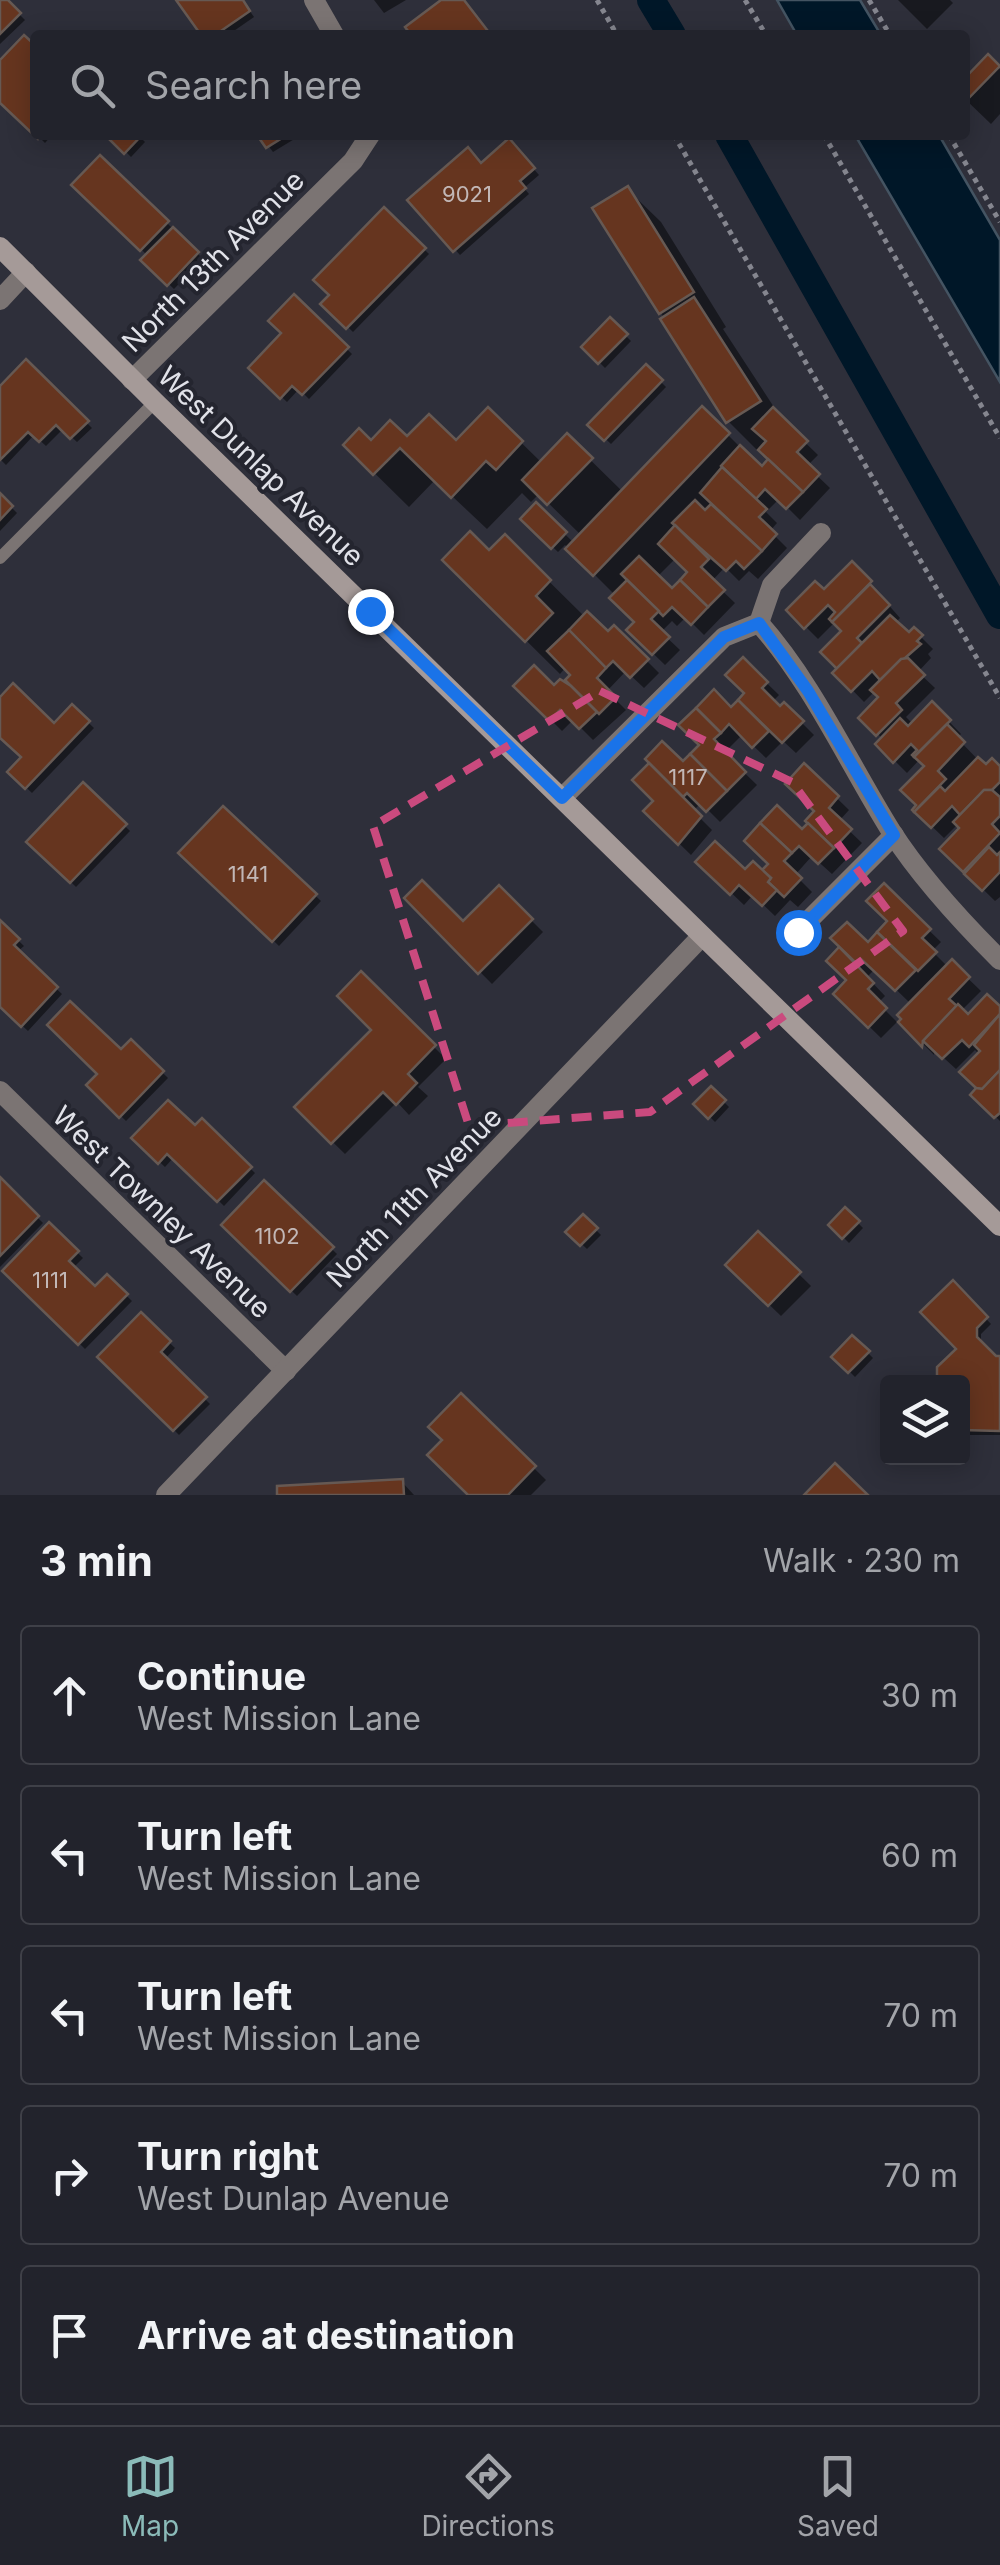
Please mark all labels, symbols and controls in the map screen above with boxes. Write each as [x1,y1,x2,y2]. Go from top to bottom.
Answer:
search box [30,30,970,140]
icon: search [65,58,120,113]
text: Search here [145,62,362,108]
street label: North 13th Avenue [115,163,311,359]
house number: 9021 [442,181,492,207]
street label: West Dunlap Avenue [151,359,371,573]
route end [348,589,394,635]
house number: 1117 [668,764,708,790]
house number: 1141 [228,861,268,887]
route start [776,910,822,956]
street label: West Townley Avenue [46,1099,278,1325]
street label: North 11th Avenue [319,1100,509,1294]
house number: 1102 [254,1223,300,1249]
house number: 1111 [32,1267,68,1293]
map controls [880,1375,970,1465]
button: layers [880,1375,970,1465]
text: 3 min [40,1535,153,1586]
text: Walk · 230 m [763,1541,960,1580]
text: Continue [137,1653,306,1699]
icon: ahead [42,1668,97,1723]
text: 30 m [881,1676,958,1715]
text: West Mission Lane [137,1699,421,1738]
text: Turn left [137,1813,292,1859]
icon: left [42,1828,97,1883]
text: 60 m [881,1836,958,1875]
text: West Mission Lane [137,1859,421,1898]
text: Turn left [137,1973,292,2019]
icon: left [42,1988,97,2043]
text: 70 m [883,1996,958,2035]
text: West Mission Lane [137,2019,421,2058]
text: Turn right [137,2133,319,2179]
icon: right [42,2148,97,2203]
text: 70 m [883,2156,958,2195]
text: West Dunlap Avenue [137,2179,450,2218]
icon: arrive [42,2308,97,2363]
text: Arrive at destination [137,2312,515,2358]
tab: Map [121,2449,179,2543]
tab: Directions [421,2449,555,2543]
tab: Saved [797,2449,879,2543]

